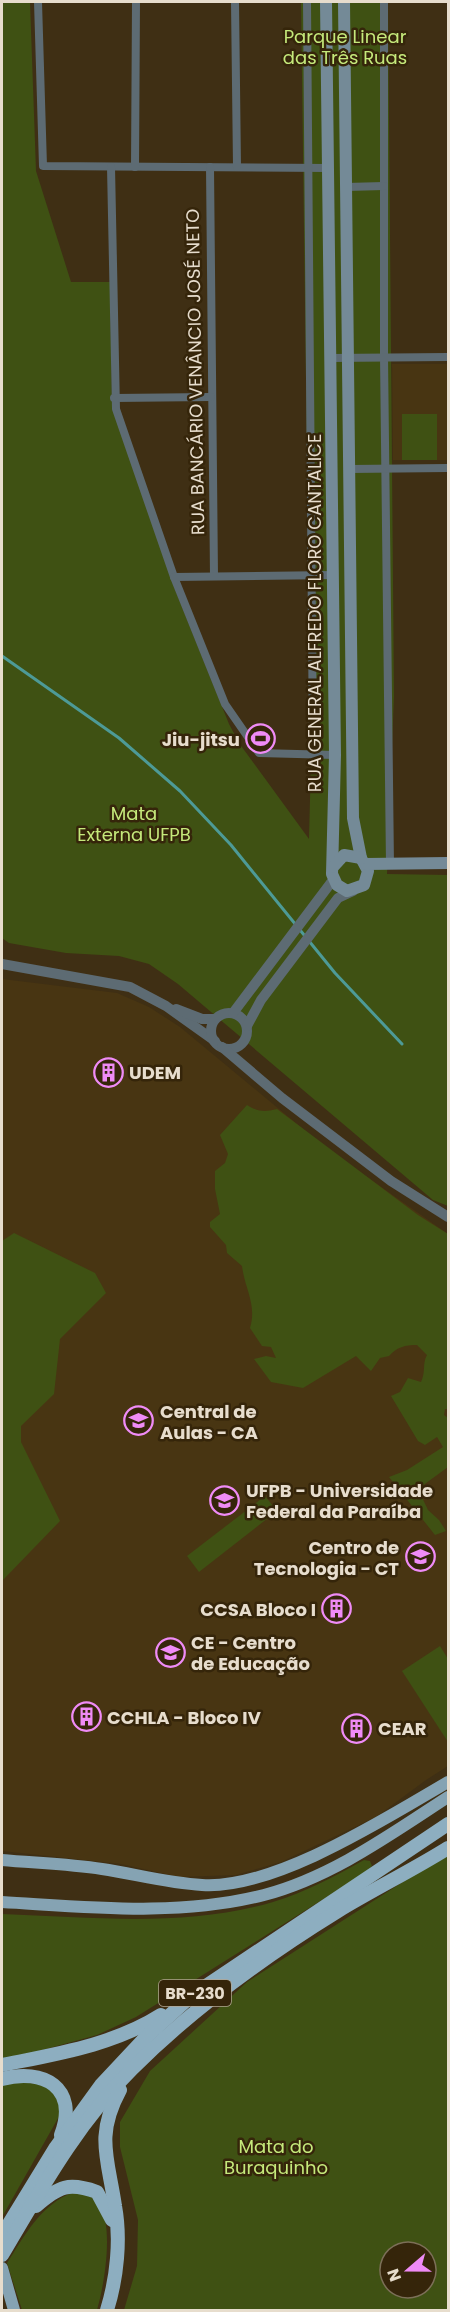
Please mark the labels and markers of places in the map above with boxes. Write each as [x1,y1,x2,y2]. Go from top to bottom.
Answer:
sports icon: Jiu-jitsu [245,723,277,755]
place label: Jiu-jitsu [162,727,240,752]
building icon: UDEM [92,1056,124,1088]
place label: UDEM [129,1060,181,1085]
place label: Central de Aulas - CA [160,1399,258,1445]
school or university icon: Central de Aulas - CA [123,1405,155,1437]
place label: UFPB - Universidade Federal da Paraíba [246,1478,433,1524]
school or university icon: UFPB - Universidade Federal da Paraíba [209,1484,241,1516]
place label: Centro de Tecnologia - CT [254,1535,399,1581]
school or university icon: Centro de Tecnologia - CT [404,1541,436,1573]
building icon: CCSA Bloco I [321,1593,353,1625]
place label: CCSA Bloco I [200,1597,316,1622]
place label: CE - Centro de Educação [191,1630,310,1676]
school or university icon: CE - Centro de Educação [154,1636,186,1668]
building icon: CCHLA - Bloco IV [70,1701,102,1733]
place label: CCHLA - Bloco IV [107,1705,261,1730]
building icon: CEAR [341,1712,373,1744]
place label: CEAR [378,1716,427,1741]

